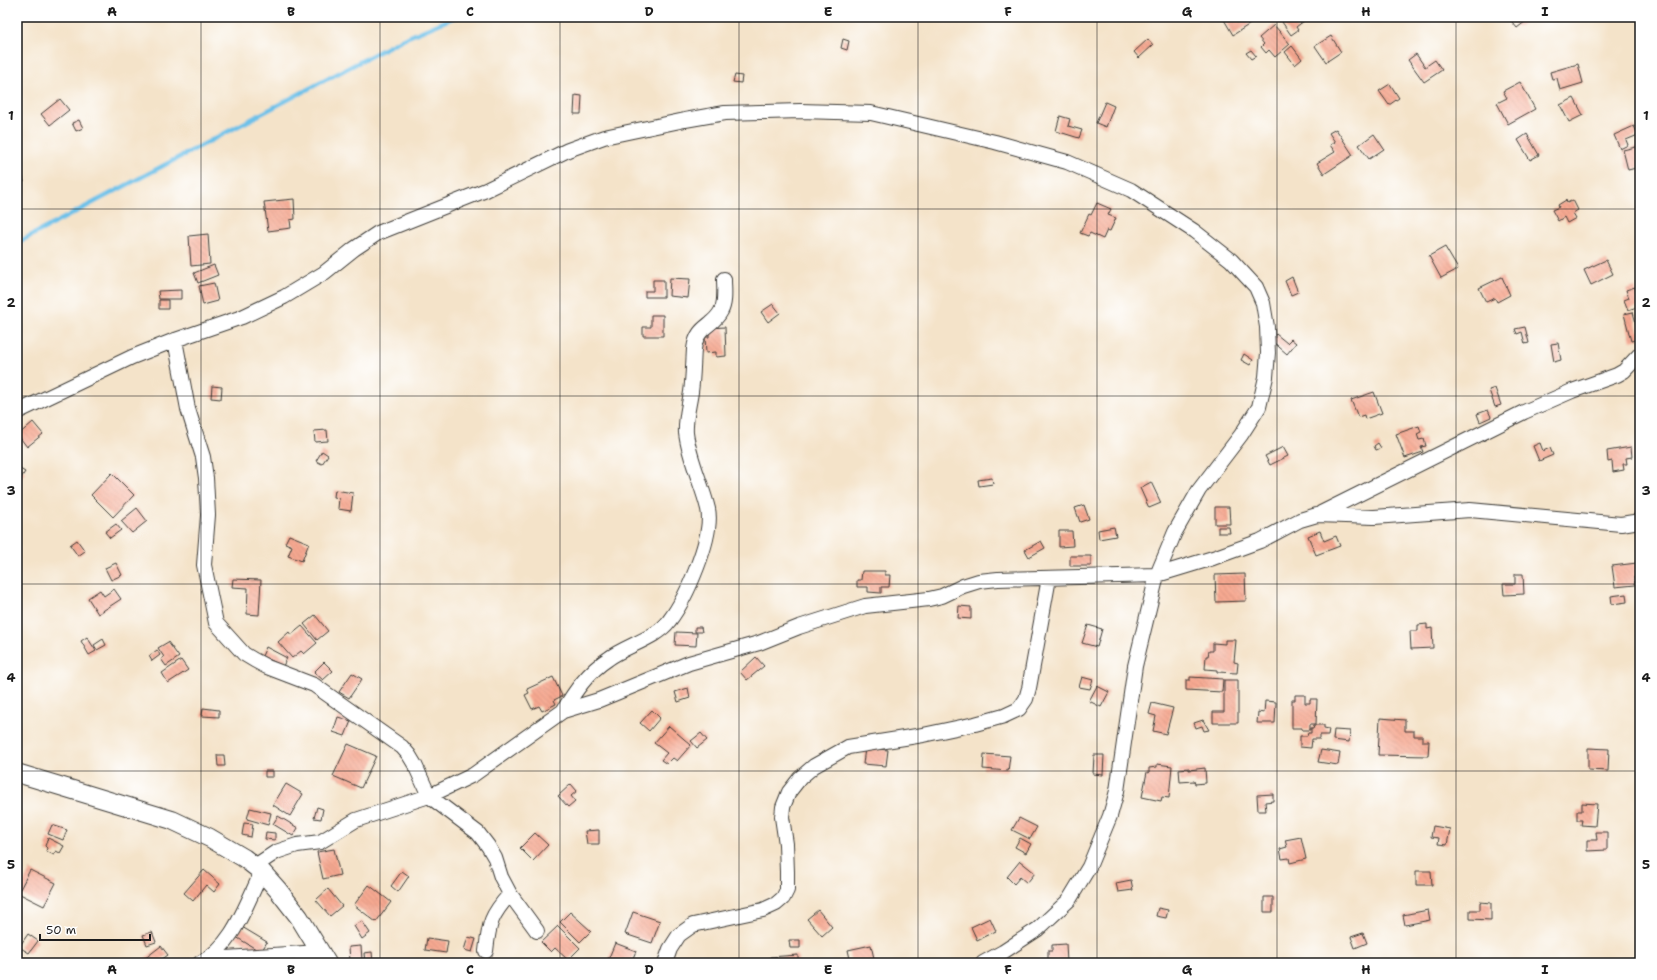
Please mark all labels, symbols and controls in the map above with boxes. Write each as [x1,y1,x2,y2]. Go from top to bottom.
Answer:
text: A [107,3,117,20]
text: B [287,3,295,20]
text: C [466,3,474,20]
text: D [644,3,654,20]
text: E [824,3,833,20]
text: F [1004,3,1012,20]
text: G [1182,3,1193,20]
text: H [1361,3,1371,20]
text: I [1541,3,1549,20]
text: 1 [8,107,14,124]
text: 1 [1643,107,1649,124]
text: 2 [6,294,16,311]
text: 2 [1641,294,1651,311]
text: 3 [6,482,16,499]
text: 3 [1641,482,1651,499]
text: 4 [6,669,16,686]
text: 4 [1641,669,1651,686]
text: 5 [7,856,15,873]
text: 5 [1642,856,1650,873]
scale bar [40,916,150,942]
text: 50 m [46,922,76,938]
text: A [107,961,117,978]
text: B [287,961,295,978]
text: C [466,961,474,978]
text: D [644,961,654,978]
text: E [824,961,833,978]
text: F [1004,961,1012,978]
text: G [1182,961,1193,978]
text: H [1361,961,1371,978]
text: I [1541,961,1549,978]

